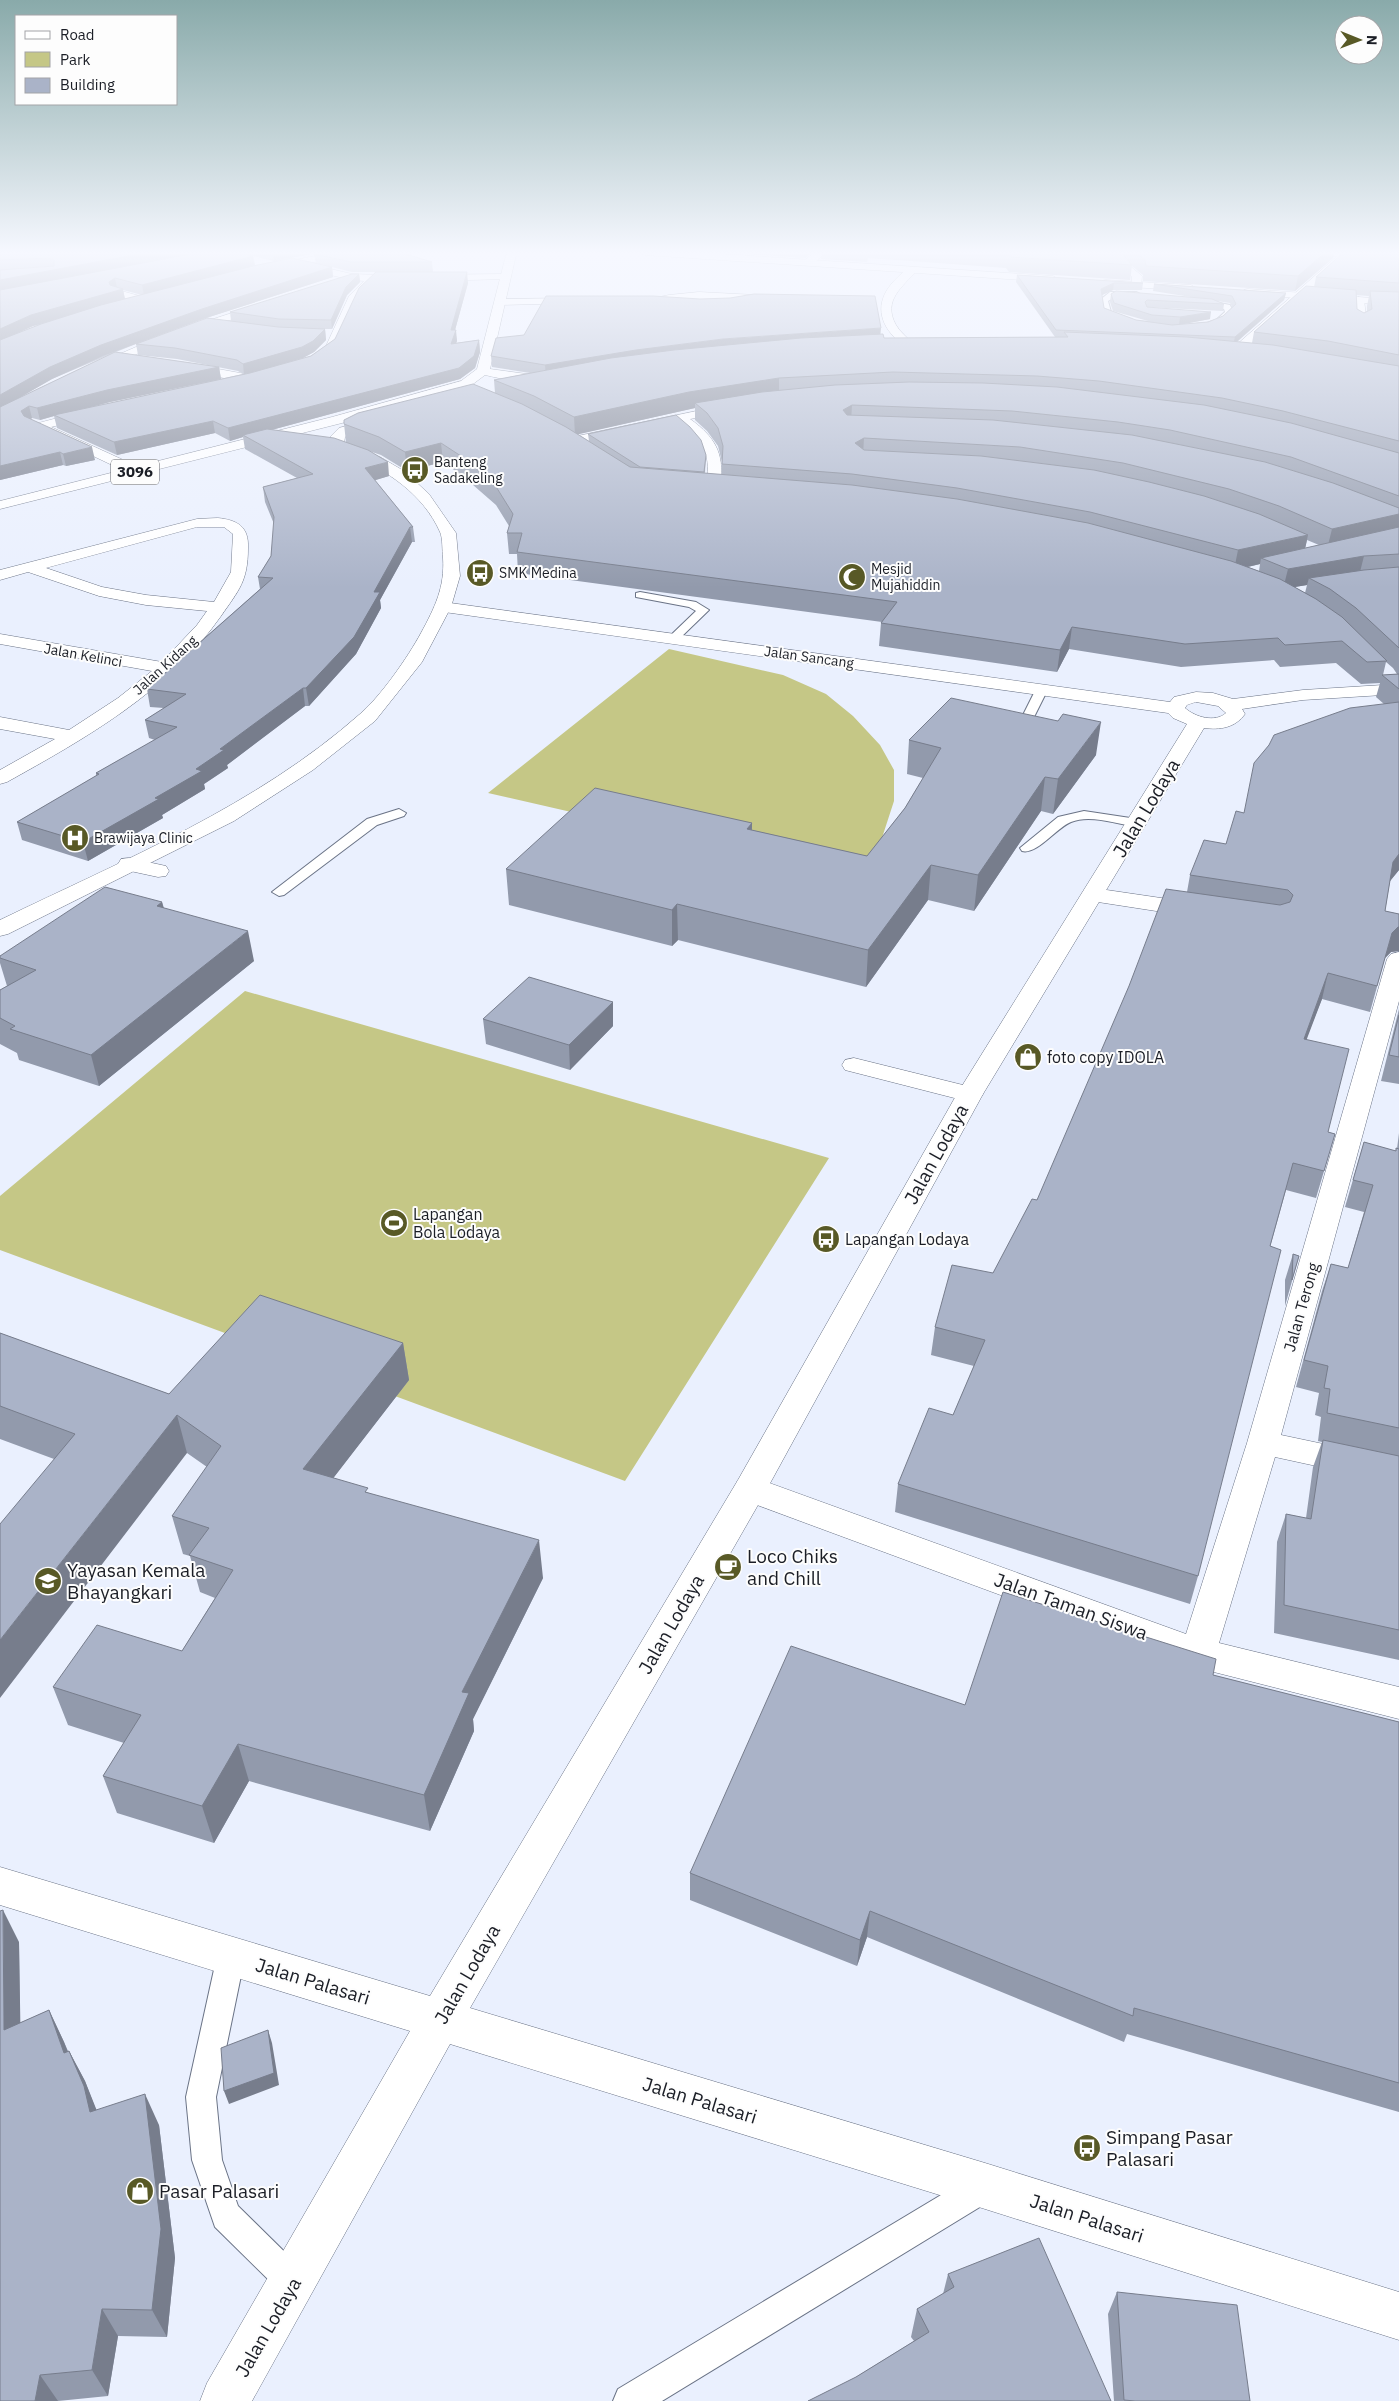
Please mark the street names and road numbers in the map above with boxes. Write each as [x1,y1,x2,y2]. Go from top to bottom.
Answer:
road number: 3096 [111,460,159,484]
street label: Jalan Kidang [129,631,201,699]
street label: Jalan Kelinci [42,639,124,671]
street label: Jalan Sancang [763,642,856,672]
street label: Jalan Lodaya [1107,754,1185,862]
street label: Jalan Lodaya [899,1100,973,1208]
street label: Jalan Terong [1279,1260,1323,1354]
street label: Jalan Taman Siswa [991,1567,1151,1645]
street label: Jalan Lodaya [633,1570,709,1678]
street label: Jalan Lodaya [429,1920,505,2028]
street label: Jalan Palasari [253,1952,373,2010]
street label: Jalan Palasari [640,2071,760,2129]
street label: Jalan Palasari [1027,2188,1147,2248]
street label: Jalan Lodaya [230,2273,306,2381]

